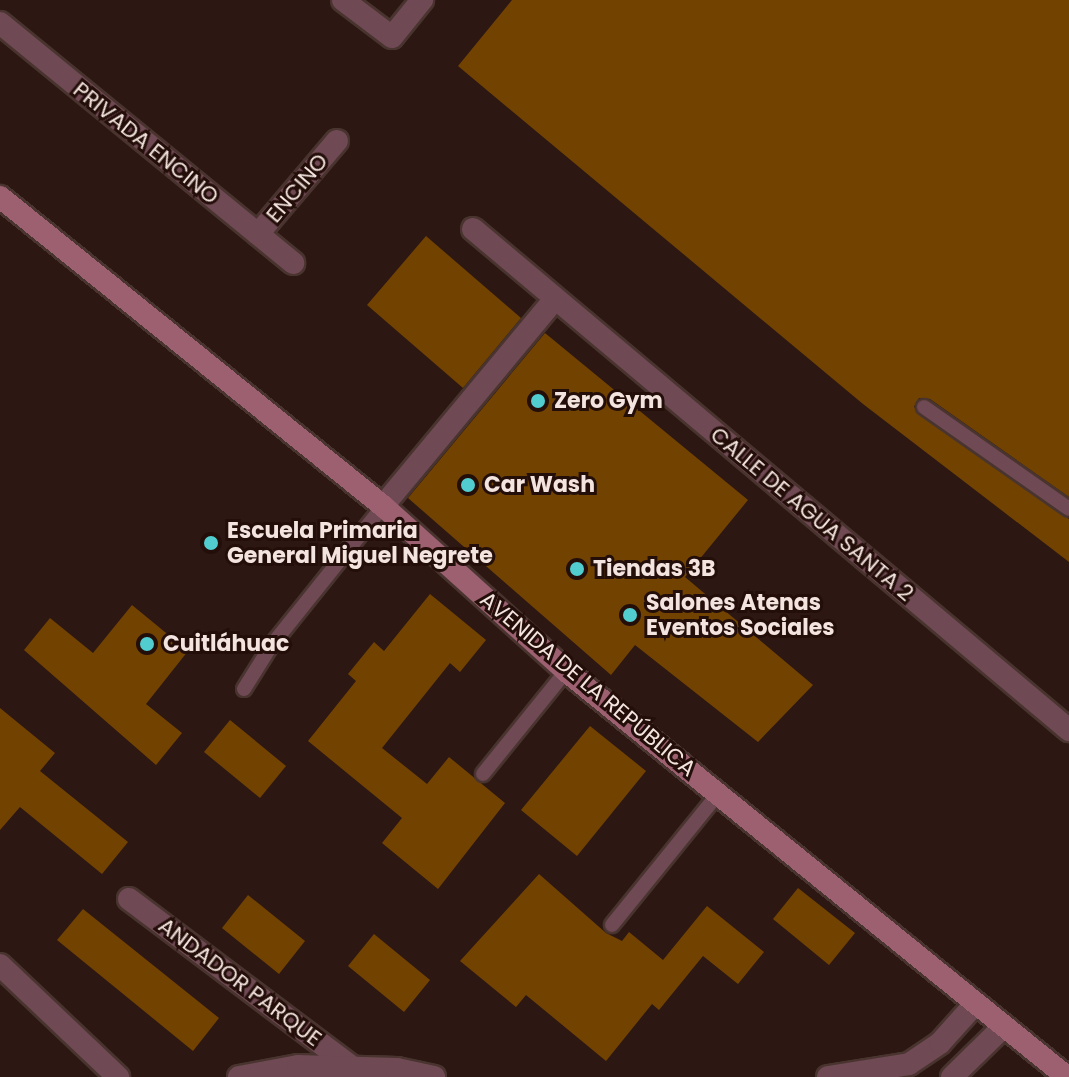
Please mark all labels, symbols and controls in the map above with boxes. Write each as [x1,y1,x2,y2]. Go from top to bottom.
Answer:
street label: PRIVADA ENCINO [68,76,224,210]
street label: ENCINO [261,148,333,228]
place label: Zero Gym [554,388,663,414]
marker: Zero Gym [529,392,547,410]
street label: CALLE DE AGUA SANTA 2 [705,421,919,607]
place label: Car Wash [484,472,595,498]
marker: Car Wash [459,476,477,494]
place label: Escuela Primaria General Miguel Negrete [227,517,493,568]
marker: Escuela Primaria General Miguel Negrete [202,534,220,552]
place label: Tiendas 3B [593,556,715,582]
marker: Tiendas 3B [568,560,586,578]
street label: AVENIDA DE LA REPÚBLICA [475,586,701,782]
place label: Salones Atenas Eventos Sociales [646,589,835,640]
marker: Salones Atenas Eventos Sociales [621,606,639,624]
place label: Cuitláhuac [163,631,289,657]
marker: Cuitláhuac [138,635,156,653]
street label: ANDADOR PARQUE [153,912,327,1052]

